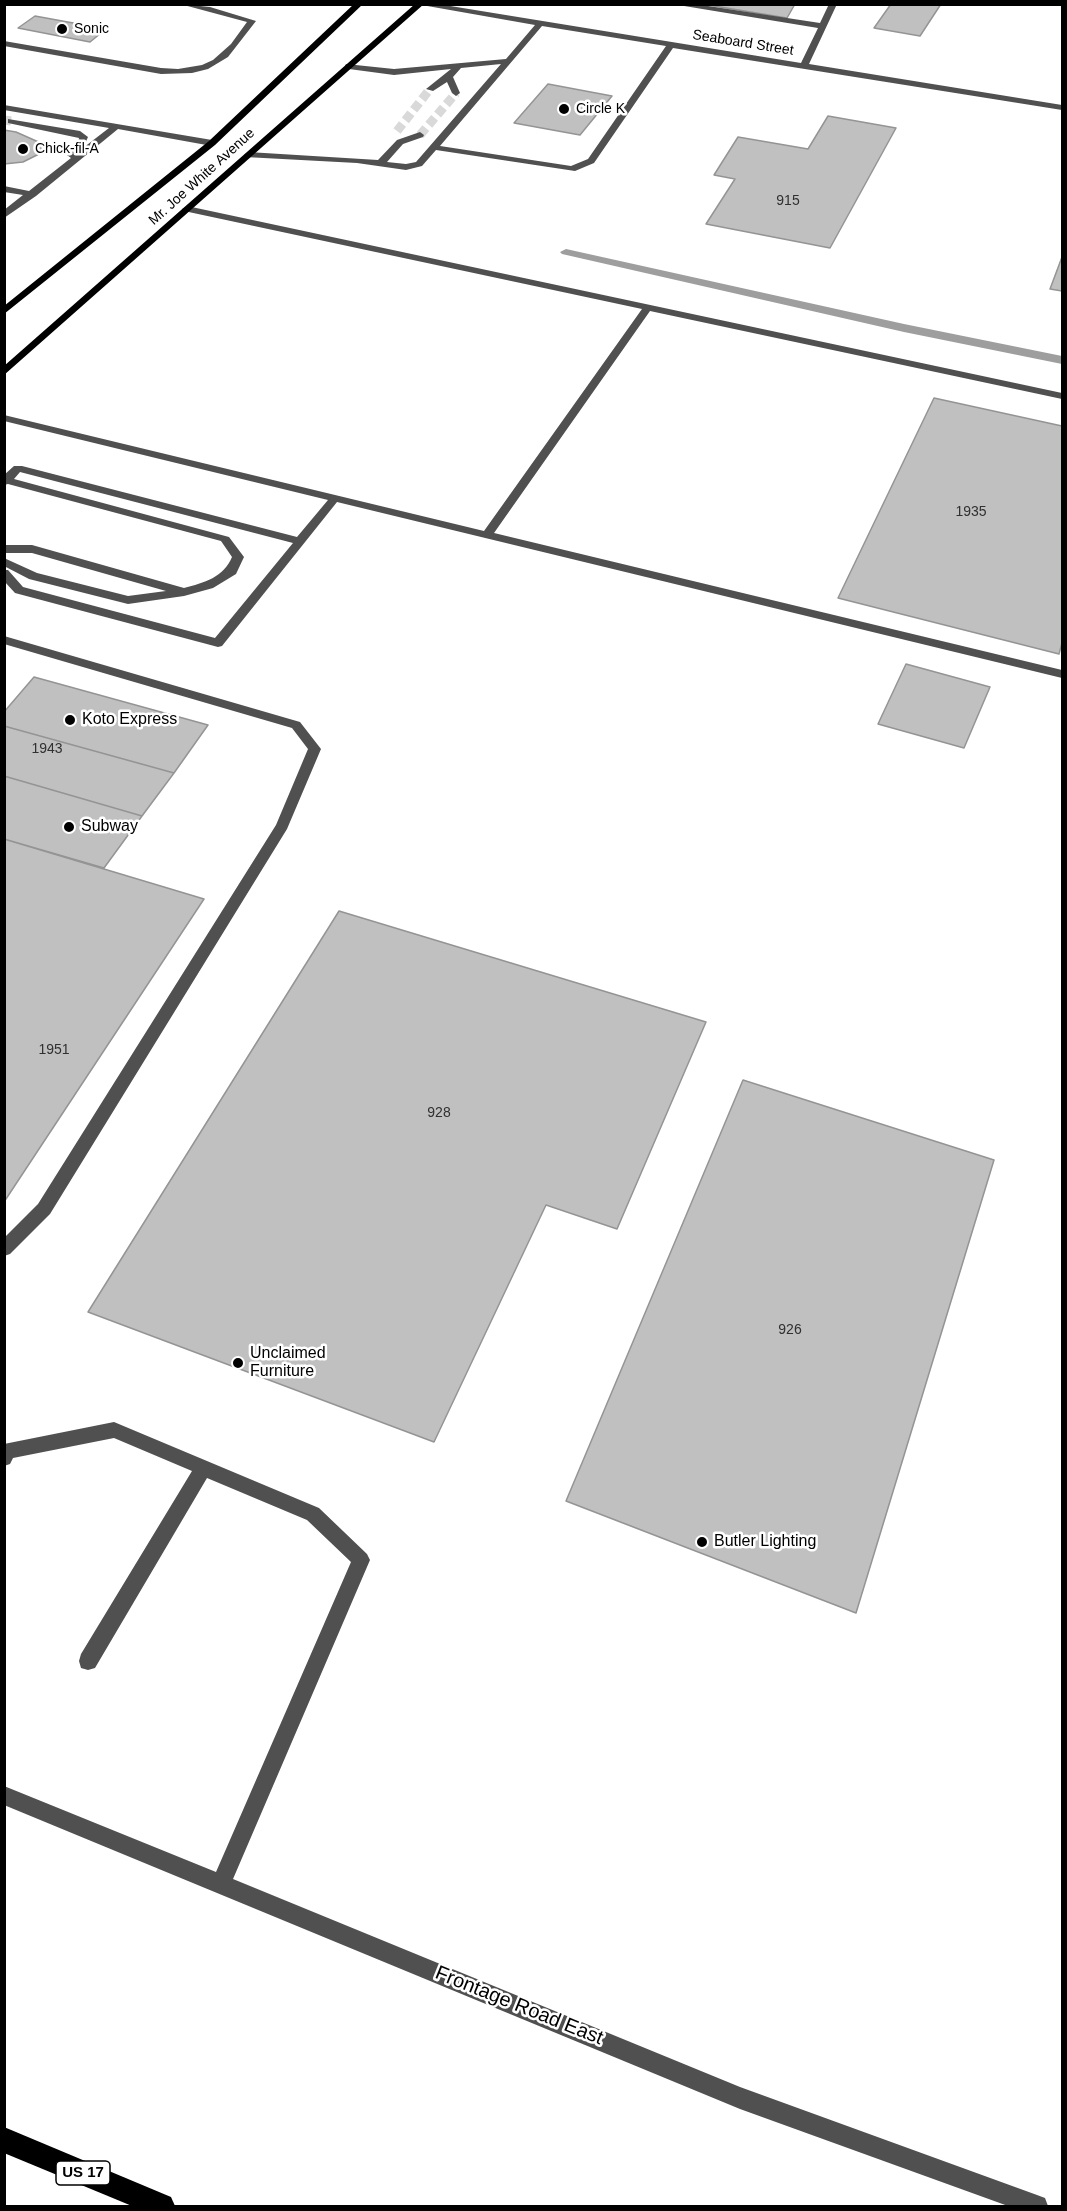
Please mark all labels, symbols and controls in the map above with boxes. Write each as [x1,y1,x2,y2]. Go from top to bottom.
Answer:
place label: Sonic [74,21,109,37]
marker: Sonic [55,22,69,36]
street label: Seaboard Street [691,27,795,59]
place label: Circle K [576,101,625,117]
marker: Circle K [557,102,571,116]
street label: Mr. Joe White Avenue [146,125,258,229]
place label: Chick-fil-A [35,141,99,157]
marker: Chick-fil-A [16,142,30,156]
house number: 915 [776,193,800,209]
house number: 1935 [955,504,987,520]
place label: Koto Express [82,710,177,730]
marker: Koto Express [63,713,77,727]
house number: 1943 [31,741,63,757]
place label: Subway [81,817,138,837]
marker: Subway [62,820,76,834]
house number: 1951 [38,1042,70,1058]
house number: 928 [427,1105,451,1121]
house number: 926 [778,1322,802,1338]
place label: Unclaimed Furniture [250,1344,326,1382]
marker: Unclaimed Furniture [231,1356,245,1370]
place label: Butler Lighting [714,1532,816,1552]
marker: Butler Lighting [695,1535,709,1549]
street label: Frontage Road East [432,1961,606,2051]
road number: US 17 [56,2161,110,2185]

